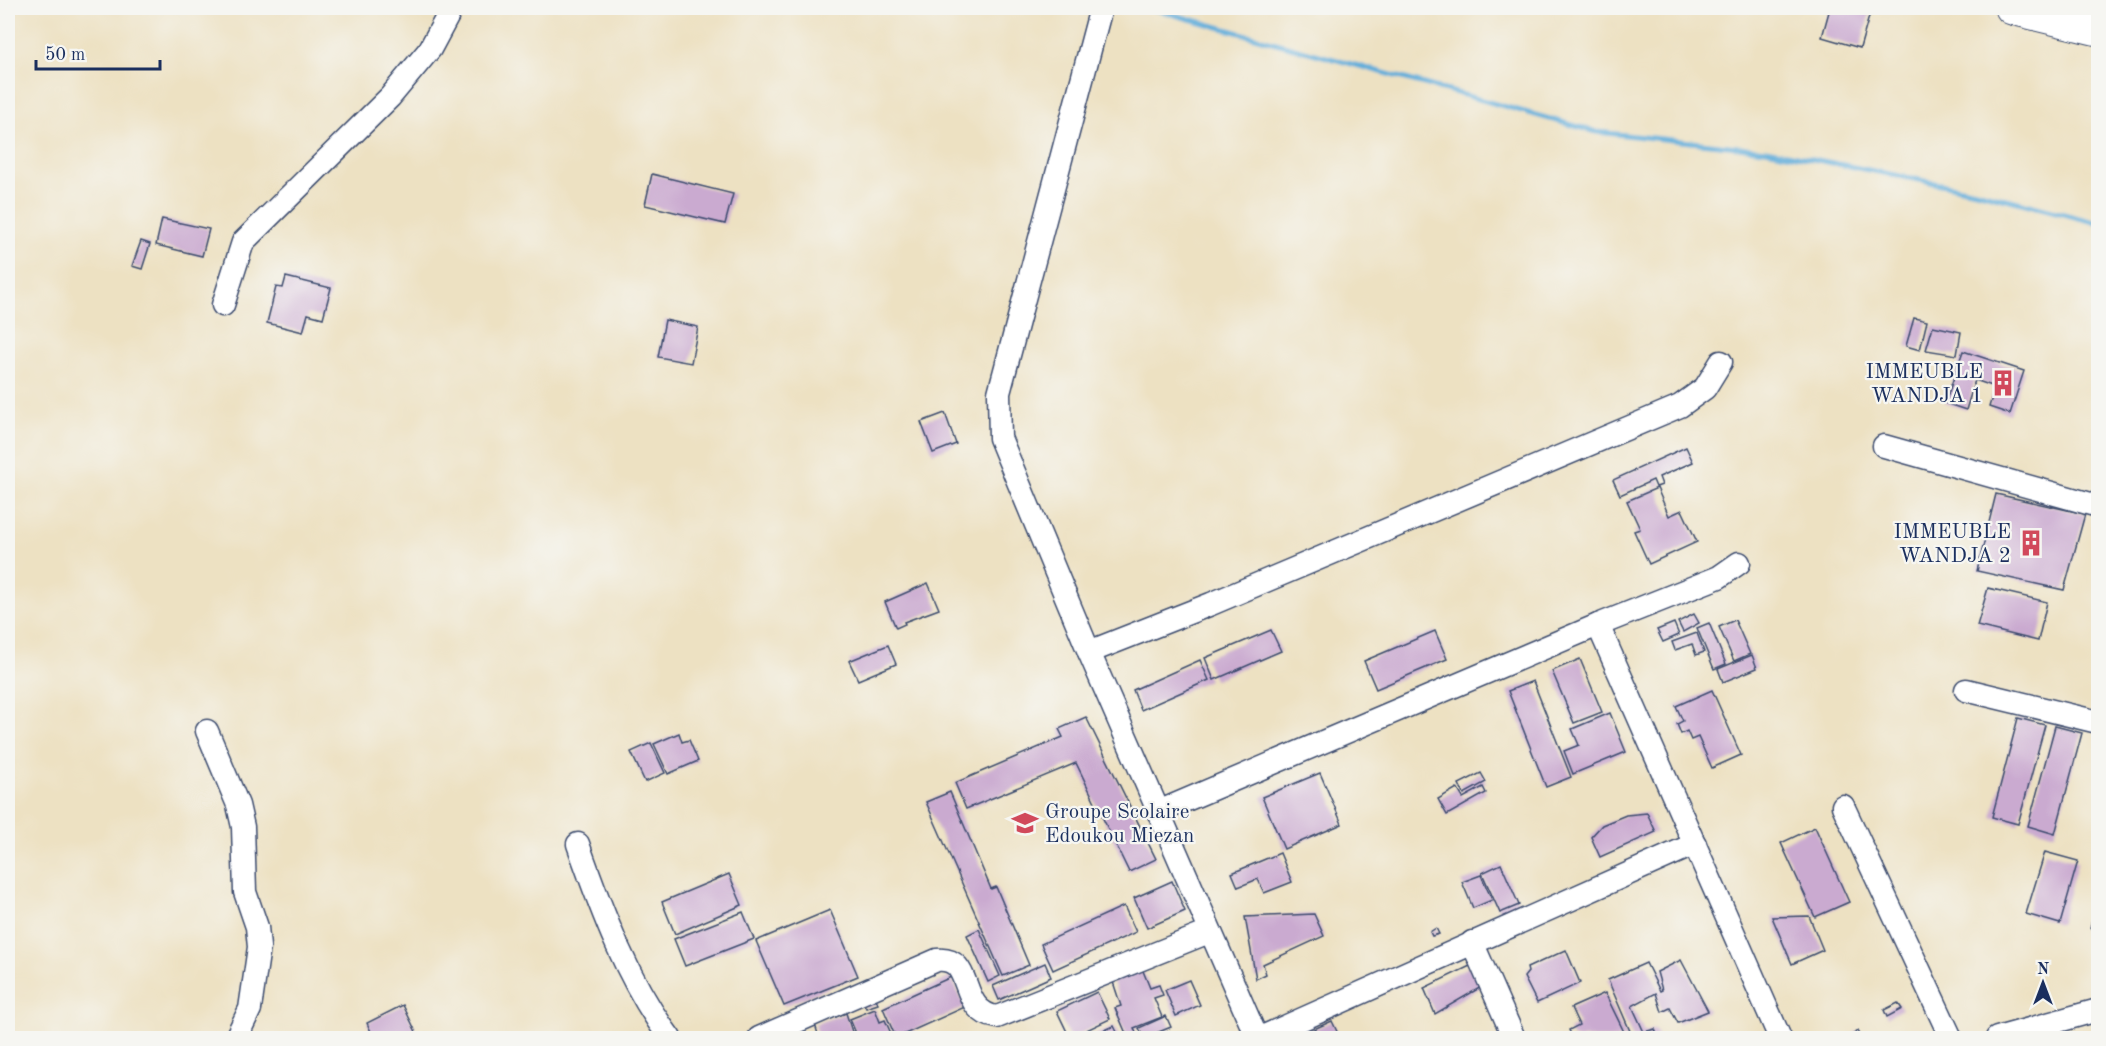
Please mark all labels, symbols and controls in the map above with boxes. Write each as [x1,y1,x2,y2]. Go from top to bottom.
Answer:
scale bar [36,33,160,71]
text: 50 m [45,46,85,64]
place label: IMMEUBLE WANDJA 1 [1866,362,1983,407]
building icon: IMMEUBLE WANDJA 1 [1988,368,2018,398]
place label: IMMEUBLE WANDJA 2 [1894,522,2011,567]
building icon: IMMEUBLE WANDJA 2 [2016,528,2046,558]
place label: Groupe Scolaire Edoukou Miezan [1045,802,1194,847]
school or university icon: Groupe Scolaire Edoukou Miezan [1010,808,1040,838]
north arrow [2013,953,2073,1013]
text: N [2037,962,2050,978]

